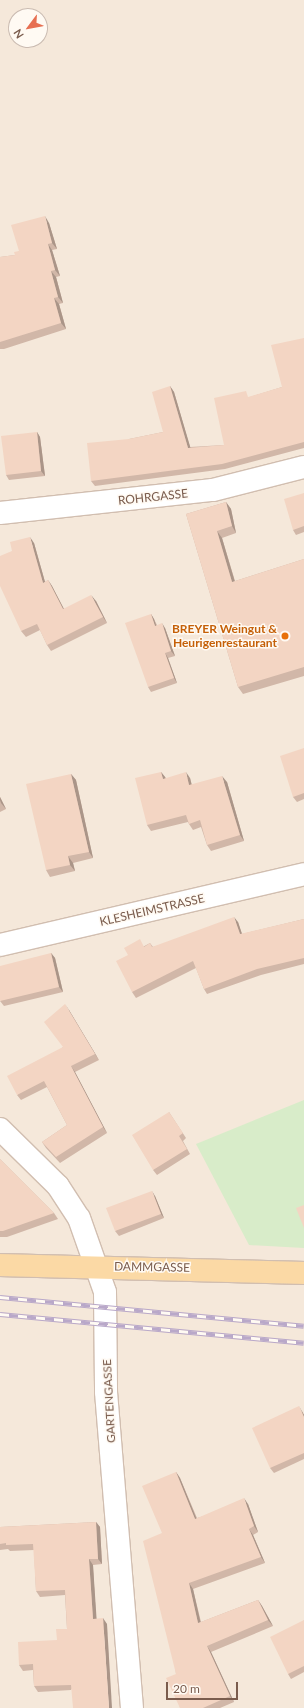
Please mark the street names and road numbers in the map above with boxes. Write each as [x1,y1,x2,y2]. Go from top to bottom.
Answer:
street label: ROHRGASSE [117,486,189,508]
street label: KLESHEIMSTRASSE [98,891,206,929]
street label: DAMMGASSE [114,1259,190,1275]
street label: GARTENGASSE [100,1359,118,1443]

